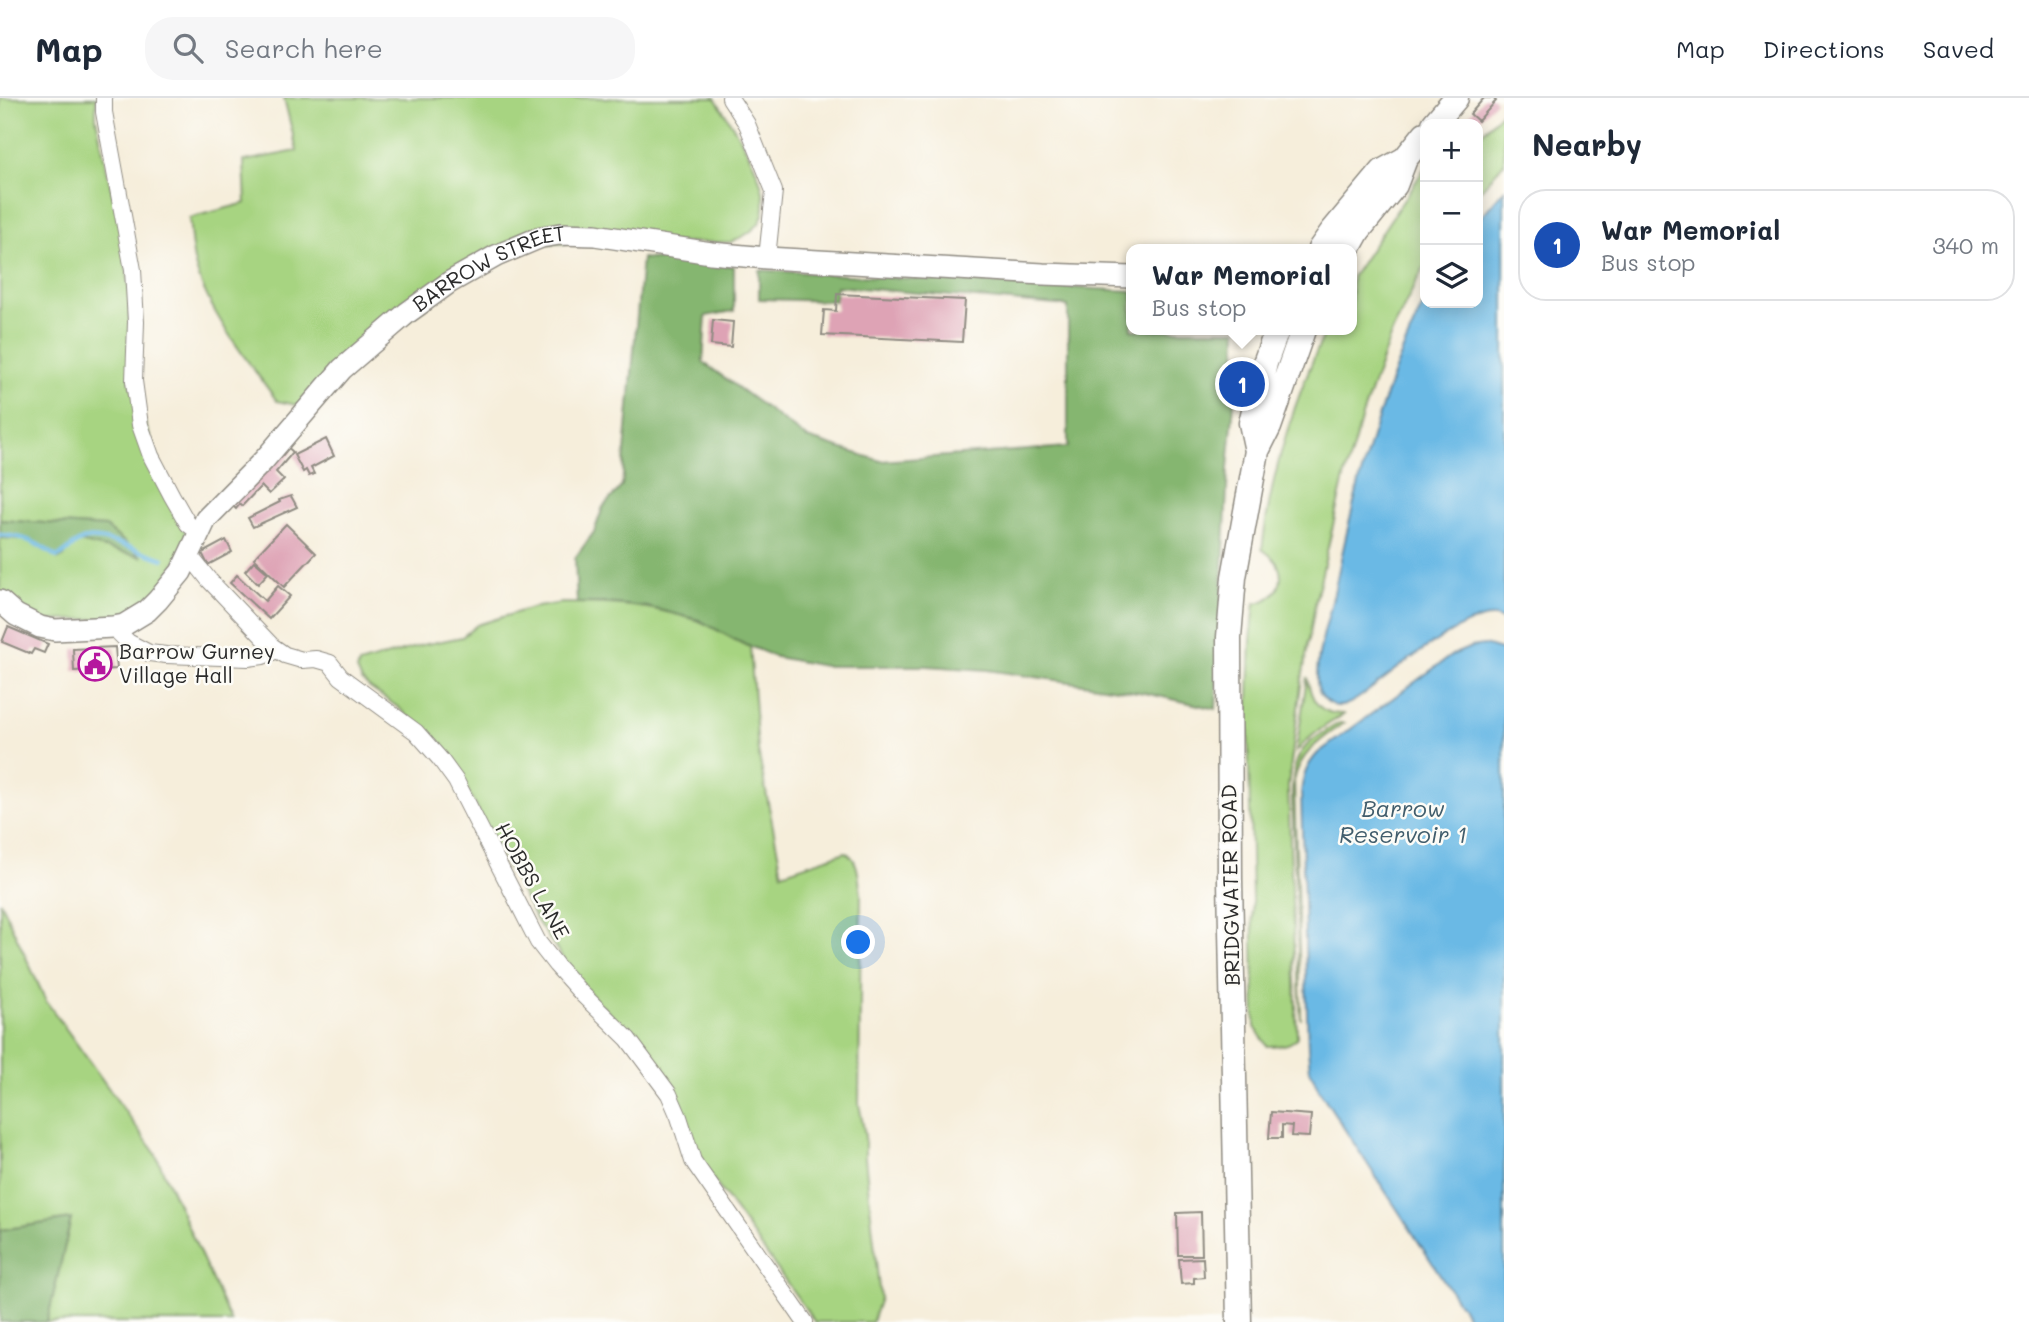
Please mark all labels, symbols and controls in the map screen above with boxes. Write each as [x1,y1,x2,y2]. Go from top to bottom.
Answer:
search box [145,17,635,80]
text: Map [35,27,103,70]
icon: search [169,29,207,67]
text: Search here [225,31,383,65]
text: Map [1676,33,1725,64]
text: Directions [1763,33,1885,64]
text: Saved [1923,33,1994,64]
map controls [1420,119,1483,308]
button: + [1420,119,1483,182]
text: Nearby [1532,124,1642,164]
button: − [1420,182,1483,245]
text: War Memorial [1601,213,1780,247]
street label: BARROW STREET [406,218,567,317]
text: 1 [1552,230,1562,260]
text: 340 m [1932,230,1999,260]
popup [1126,244,1357,335]
button: layers [1420,245,1483,308]
text: Bus stop [1601,247,1696,277]
text: War Memorial [1152,258,1331,292]
text: Bus stop [1152,292,1246,322]
pin: 1 [1219,358,1265,410]
place label: Barrow Gurney Village Hall [119,637,275,688]
public building icon: Barrow Gurney Village Hall [76,645,114,683]
street label: BRIDGWATER ROAD [1214,784,1245,986]
water label: Barrow Reservoir 1 [1339,793,1467,849]
street label: HOBBS LANE [490,817,576,943]
your location [841,925,875,959]

